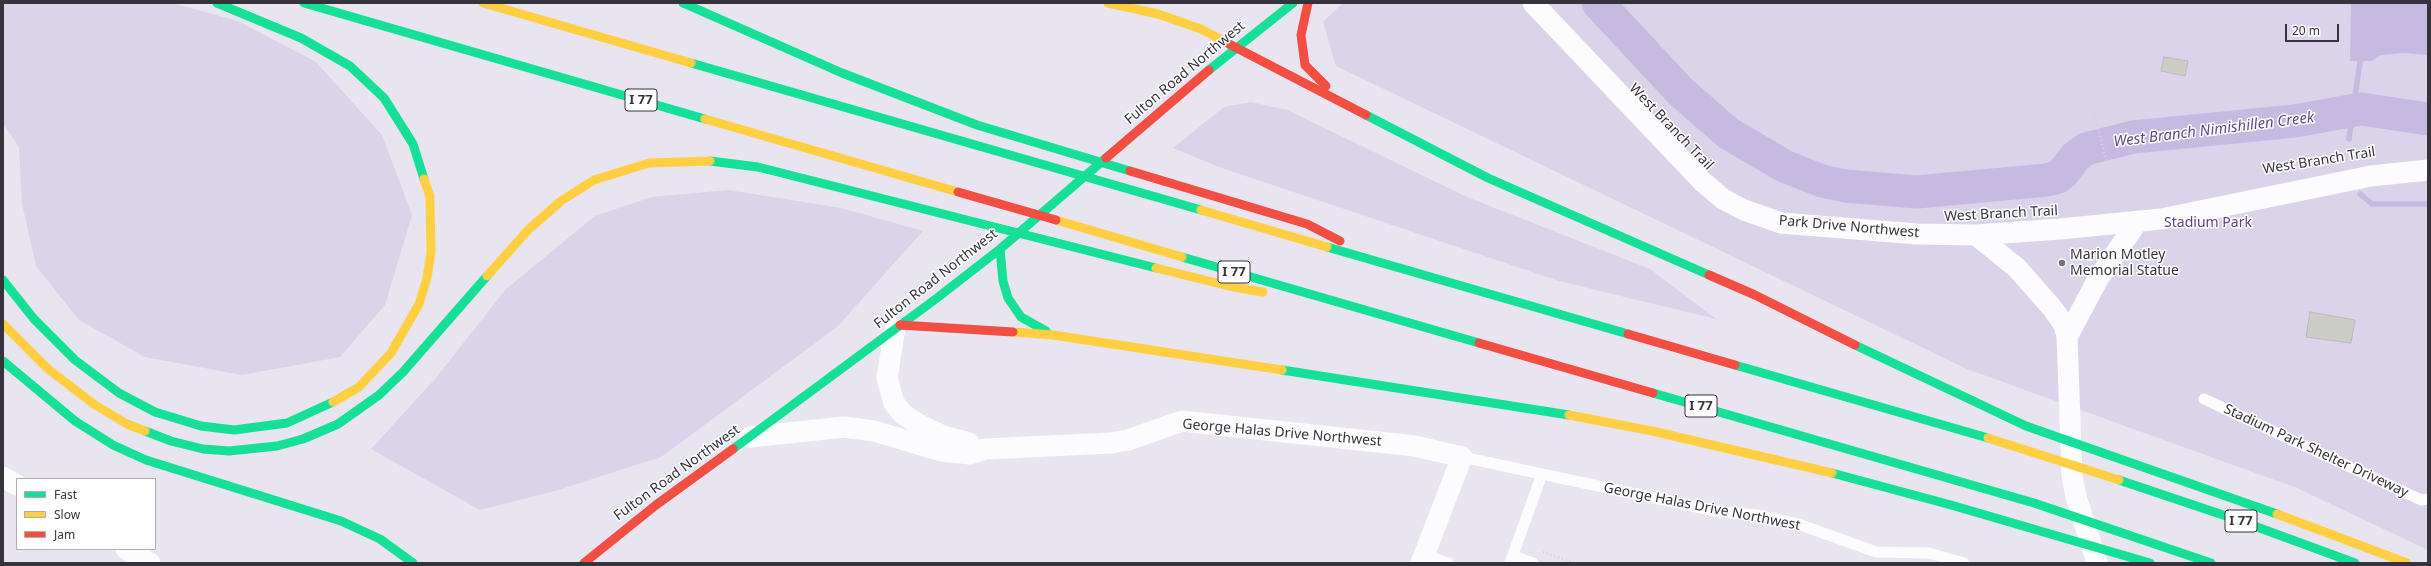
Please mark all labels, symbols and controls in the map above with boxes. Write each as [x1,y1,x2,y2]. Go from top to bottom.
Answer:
scale bar [2287,16,2341,42]
street label: Fulton Road Northwest [1121,18,1249,128]
text: 20 m [2292,22,2320,39]
street label: West Branch Trail [1625,80,1717,174]
road number: I 77 [625,89,657,111]
water label: West Branch Nimishillen Creek [2113,109,2315,151]
street label: West Branch Trail [2261,144,2377,178]
street label: West Branch Trail [1944,203,2058,225]
street label: Park Drive Northwest [1778,212,1920,242]
park label: Stadium Park [2164,215,2252,231]
street label: Fulton Road Northwest [871,226,1001,332]
place label: Marion Motley Memorial Statue [2070,247,2179,280]
marker: Marion Motley Memorial Statue [2057,258,2067,268]
road number: I 77 [1218,261,1250,283]
road number: I 77 [1685,395,1717,417]
street label: Stadium Park Shelter Driveway [2221,401,2411,501]
street label: George Halas Drive Northwest [1182,416,1382,450]
street label: Fulton Road Northwest [611,422,743,524]
legend [16,478,156,550]
street label: George Halas Drive Northwest [1602,480,1802,534]
text: Fast [54,486,77,503]
text: Slow [54,506,80,523]
road number: I 77 [2225,510,2257,532]
text: Jam [54,526,75,543]

